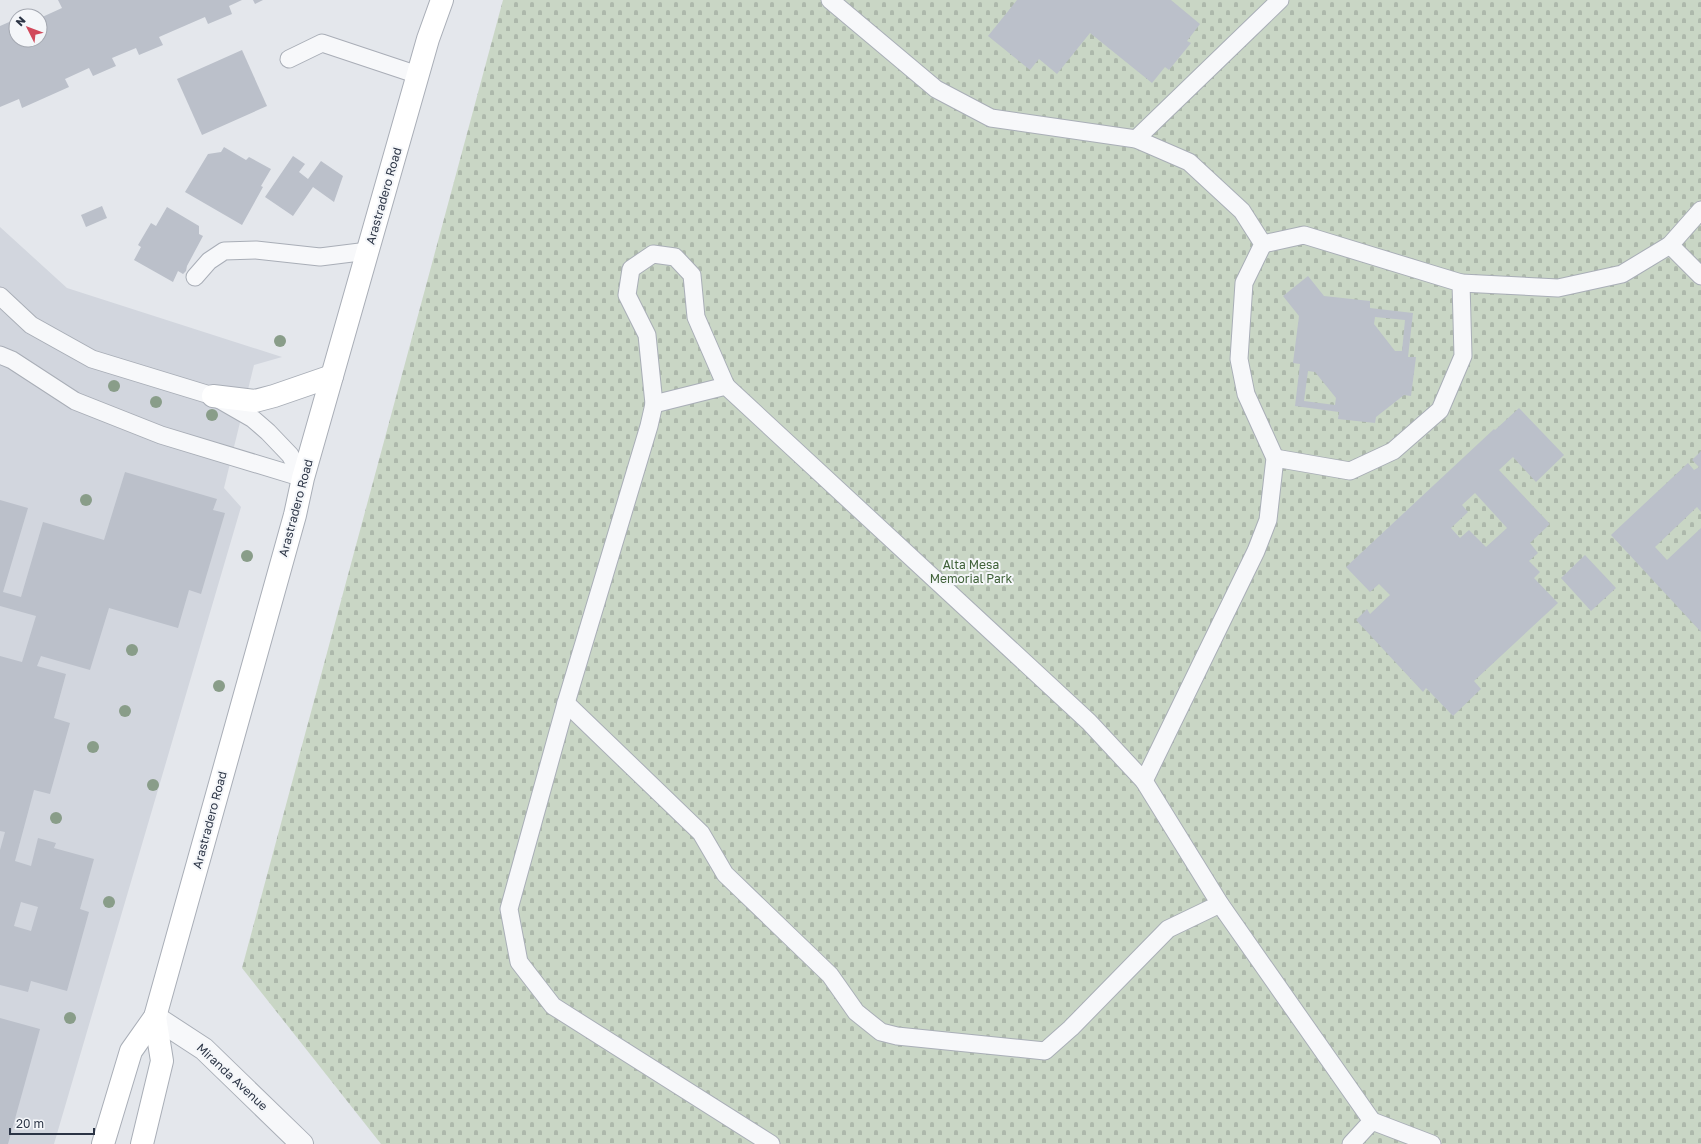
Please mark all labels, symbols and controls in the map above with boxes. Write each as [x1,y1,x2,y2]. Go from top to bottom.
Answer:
north arrow [8,8,48,48]
text: N [13,14,28,28]
street label: Arastradero Road [362,146,405,246]
street label: Arastradero Road [275,457,316,558]
park label: Alta Mesa Memorial Park [930,557,1013,586]
street label: Arastradero Road [189,769,230,870]
street label: Miranda Avenue [194,1040,271,1113]
scale bar [10,1110,94,1136]
text: 20 m [16,1116,44,1131]

